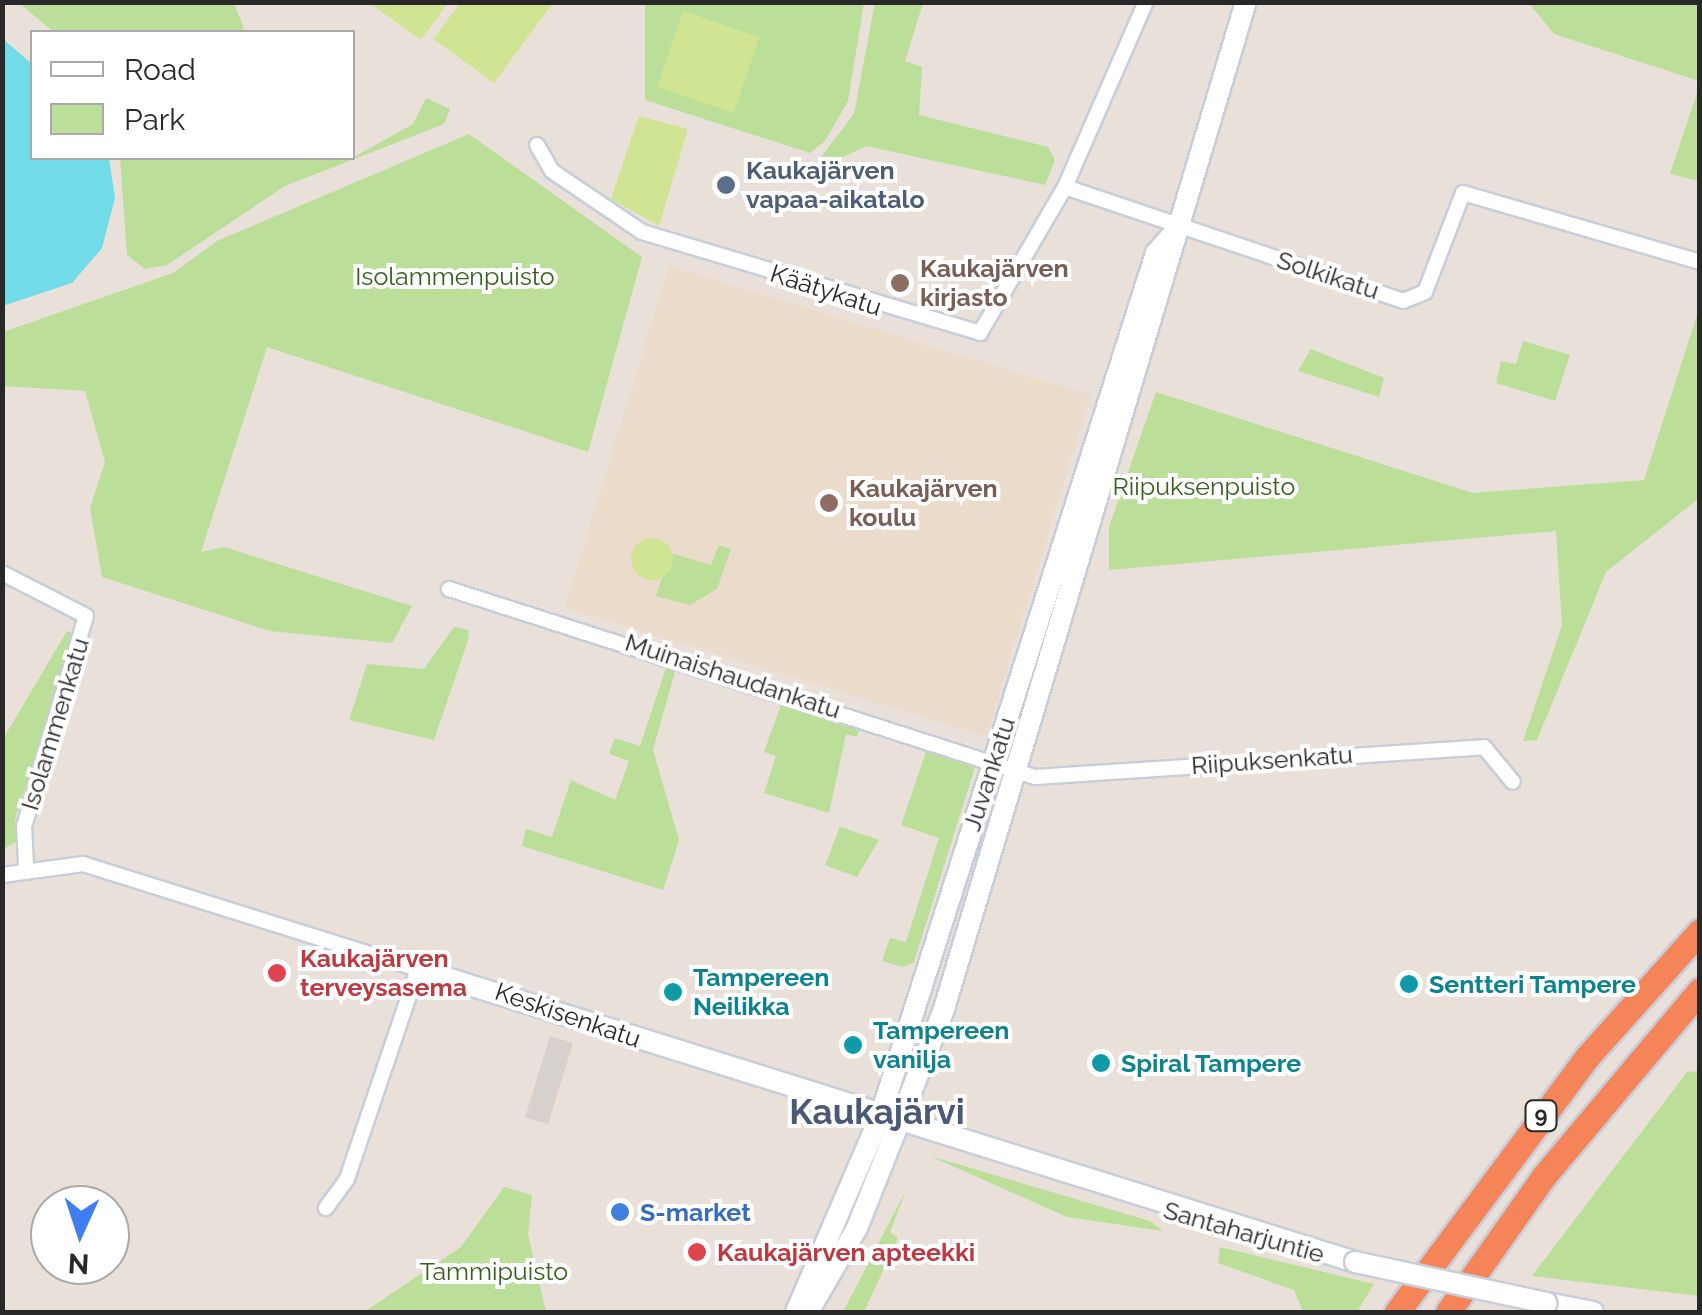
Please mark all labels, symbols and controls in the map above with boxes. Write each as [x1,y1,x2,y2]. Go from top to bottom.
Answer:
legend [30,30,355,160]
text: Road [124,52,196,87]
text: Park [124,102,185,137]
place label: Kaukajärven vapaa-aikatalo [746,156,925,215]
marker: Kaukajärven vapaa-aikatalo [715,174,737,196]
street label: Solkikatu [1273,244,1383,306]
place label: Kaukajärven kirjasto [920,254,1069,313]
street label: Käätykatu [767,258,885,322]
park label: Isolammenpuisto [355,261,555,291]
marker: Kaukajärven kirjasto [889,272,911,294]
park label: Riipuksenpuisto [1113,471,1295,501]
place label: Kaukajärven koulu [849,474,998,533]
marker: Kaukajärven koulu [818,492,840,514]
street label: Muinaishaudankatu [622,627,844,725]
street label: Isolammenkatu [15,634,95,814]
street label: Juvankatu [957,713,1021,835]
street label: Riipuksenkatu [1190,739,1354,781]
place label: Kaukajärven terveysasema [300,944,467,1003]
marker: Kaukajärven terveysasema [264,960,290,986]
place label: Tampereen Neilikka [693,963,829,1022]
place label: Sentteri Tampere [1429,969,1637,999]
marker: Sentteri Tampere [1398,973,1420,995]
street label: Keskisenkatu [491,976,645,1054]
marker: Tampereen Neilikka [662,981,684,1003]
place label: Tampereen vanilja [873,1016,1009,1075]
marker: Tampereen vanilja [842,1034,864,1056]
place label: Spiral Tampere [1121,1048,1303,1078]
marker: Spiral Tampere [1090,1052,1112,1074]
district label: Kaukajärvi [789,1091,965,1133]
road number: 9 [1524,1099,1558,1133]
north arrow [30,1185,130,1285]
street label: Santaharjuntie [1160,1195,1328,1269]
place label: S-market [640,1197,751,1227]
marker: S-market [609,1201,631,1223]
place label: Kaukajärven apteekki [717,1237,975,1267]
marker: Kaukajärven apteekki [686,1241,708,1263]
text: N [67,1246,90,1280]
park label: Tammipuisto [420,1256,568,1286]

